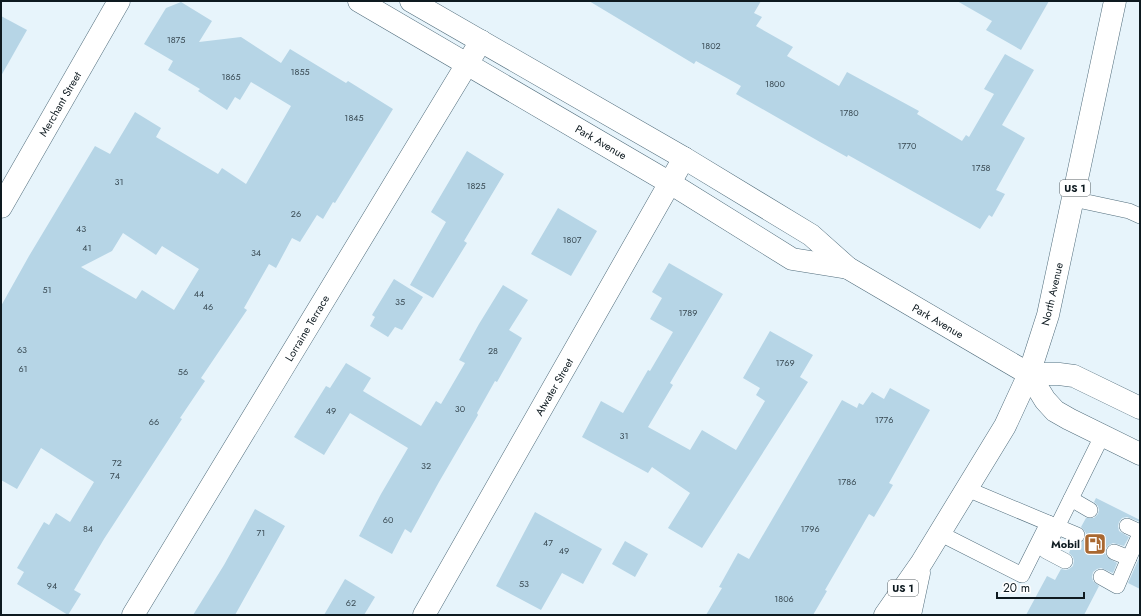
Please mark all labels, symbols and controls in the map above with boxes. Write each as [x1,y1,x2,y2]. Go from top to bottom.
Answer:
house number: 1875 [167,33,185,46]
house number: 1802 [701,39,721,52]
house number: 1855 [290,65,310,78]
street label: Merchant Street [35,68,85,139]
house number: 1865 [221,70,241,83]
house number: 1800 [765,77,785,90]
house number: 1780 [839,106,859,119]
house number: 1845 [344,111,364,124]
street label: Park Avenue [572,121,630,163]
house number: 1770 [898,139,917,152]
house number: 1758 [972,161,990,174]
house number: 31 [115,175,123,188]
house number: 1825 [466,179,486,192]
road number: US 1 [1060,180,1090,196]
house number: 26 [291,207,301,220]
house number: 43 [76,222,86,235]
house number: 1807 [562,233,582,246]
house number: 41 [82,241,92,254]
house number: 34 [251,246,261,259]
street label: North Avenue [1037,261,1067,327]
house number: 51 [42,283,52,296]
house number: 44 [194,287,204,300]
street label: Lorraine Terrace [281,292,333,364]
house number: 35 [395,295,405,308]
house number: 46 [203,300,213,313]
street label: Park Avenue [909,300,967,342]
house number: 1789 [679,306,697,319]
house number: 63 [17,343,27,356]
house number: 28 [488,344,498,357]
street label: Atwater Street [531,355,577,419]
house number: 1769 [775,356,795,369]
house number: 61 [18,362,28,375]
house number: 56 [178,365,188,378]
house number: 30 [455,402,466,415]
house number: 49 [326,404,336,417]
house number: 1776 [875,413,893,426]
house number: 66 [149,415,159,428]
house number: 31 [620,429,628,442]
house number: 72 [112,456,122,469]
house number: 32 [421,459,431,472]
house number: 74 [110,469,120,482]
house number: 1786 [838,475,856,488]
house number: 60 [383,513,394,526]
house number: 84 [83,522,93,535]
house number: 1796 [800,522,820,535]
house number: 71 [257,526,265,539]
fuel station icon: Mobil [1082,531,1108,557]
house number: 47 [543,536,553,549]
place label: Mobil [1051,536,1080,552]
house number: 49 [559,544,569,557]
scale bar [997,574,1084,600]
house number: 53 [519,577,529,590]
house number: 94 [47,579,57,592]
text: 20 m [1003,579,1030,597]
road number: US 1 [888,580,918,596]
house number: 1806 [774,592,794,605]
house number: 62 [346,596,356,609]

